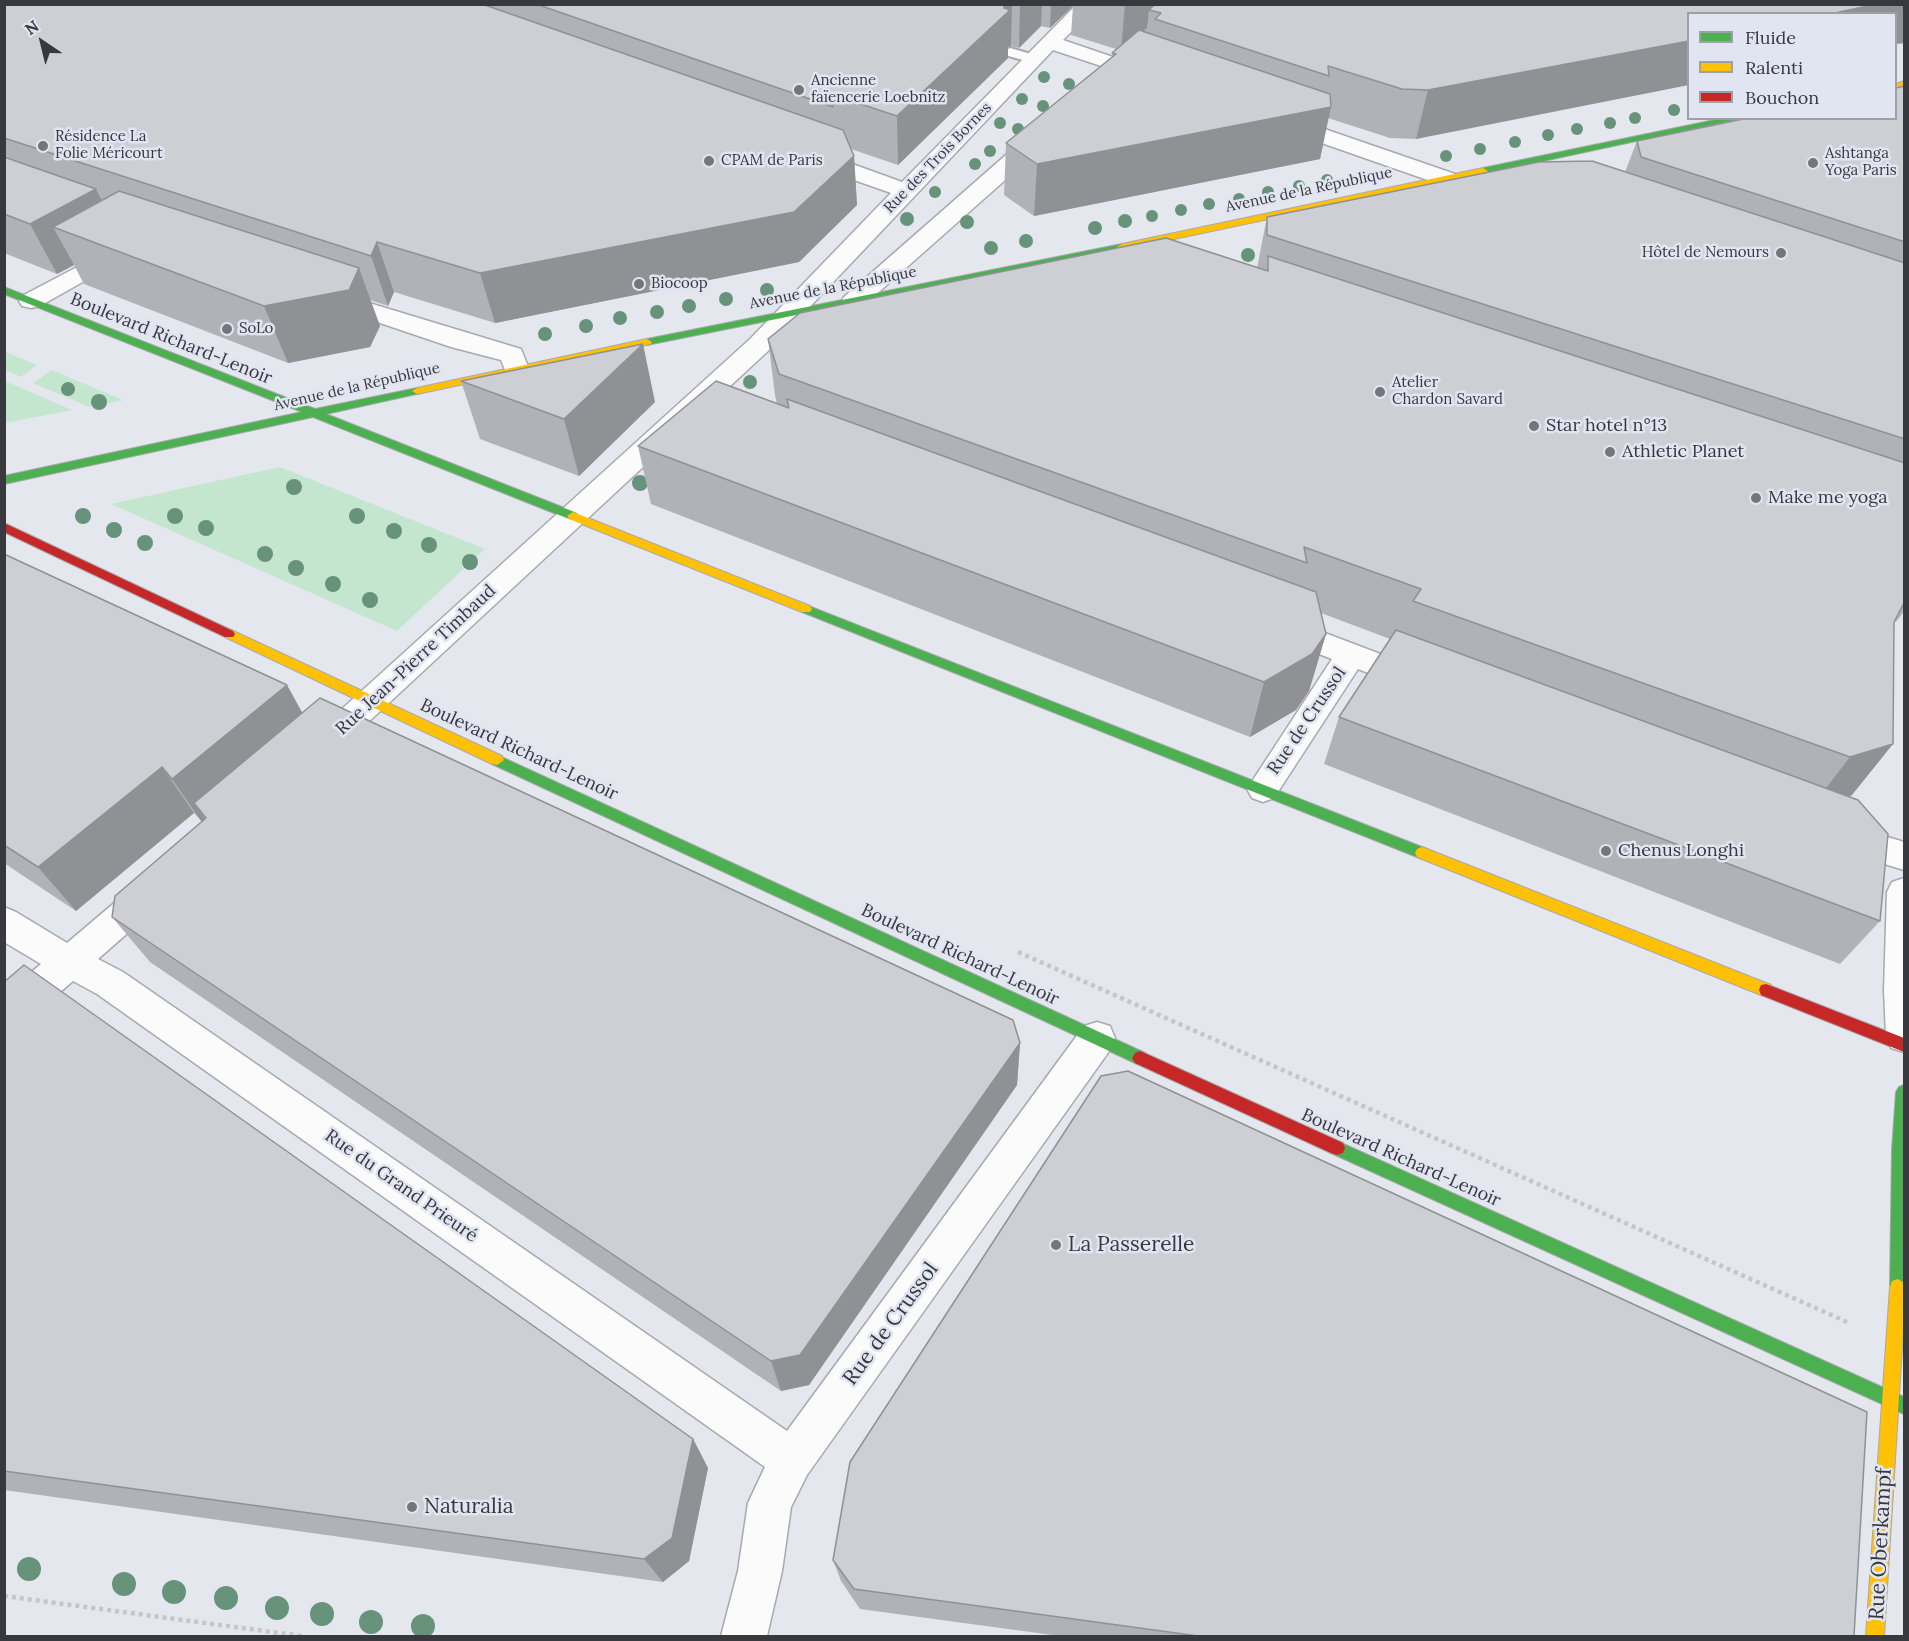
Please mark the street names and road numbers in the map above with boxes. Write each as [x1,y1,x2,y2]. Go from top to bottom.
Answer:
street label: Rue des Trois Bornes [881,99,995,217]
street label: Avenue de la République [1224,164,1394,216]
street label: Avenue de la République [748,263,918,313]
street label: Boulevard Richard-Lenoir [67,289,275,389]
street label: Avenue de la République [272,359,442,415]
street label: Rue Jean-Pierre Timbaud [331,580,501,740]
street label: Rue de Crussol [1263,663,1351,779]
street label: Boulevard Richard-Lenoir [417,695,621,805]
street label: Boulevard Richard-Lenoir [858,900,1062,1010]
street label: Boulevard Richard-Lenoir [1298,1104,1504,1212]
street label: Rue du Grand Prieuré [320,1125,482,1247]
street label: Rue de Crussol [838,1258,944,1390]
street label: Rue Oberkampf [1864,1467,1898,1621]

